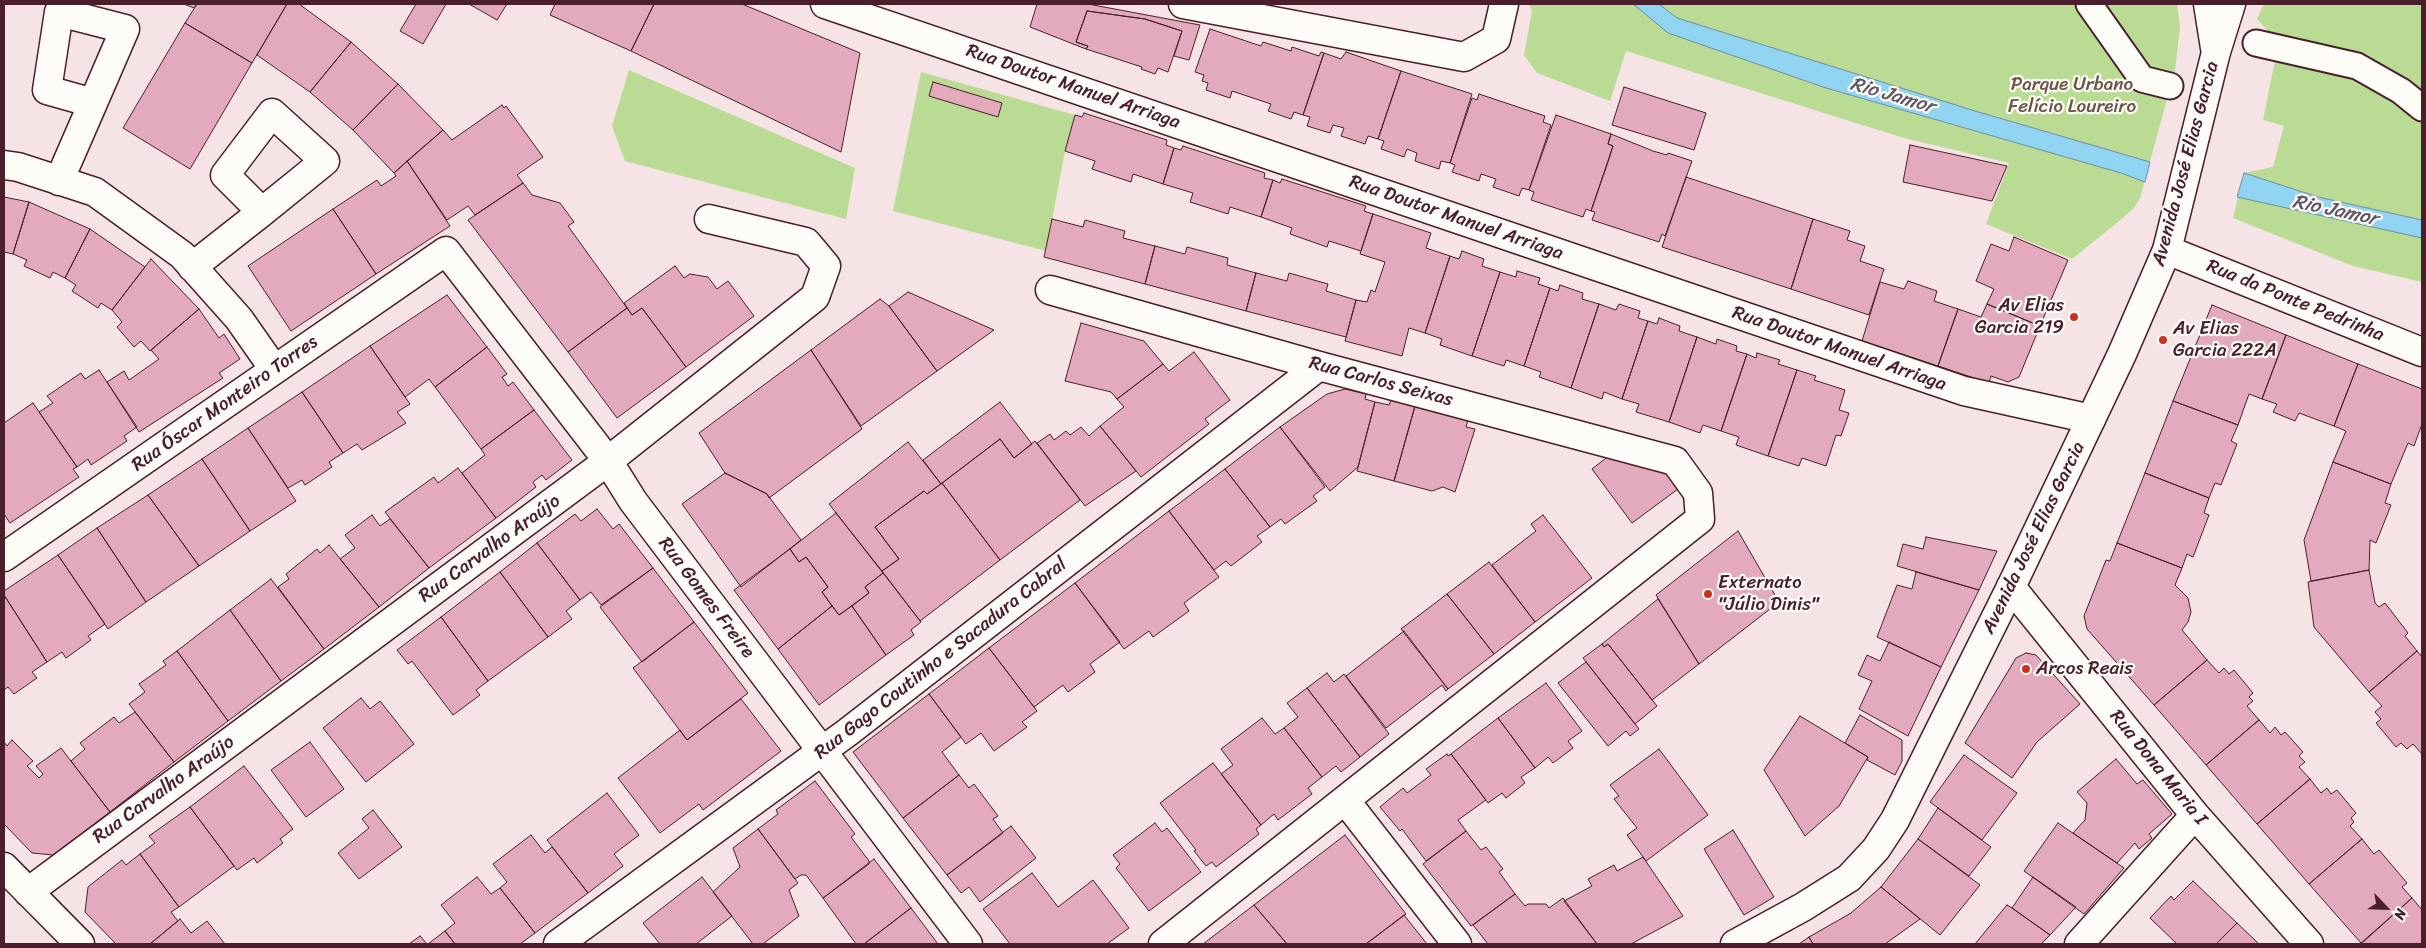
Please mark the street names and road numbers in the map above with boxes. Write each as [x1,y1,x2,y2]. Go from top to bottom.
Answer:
street label: Rua Doutor Manuel Arriaga [963,40,1183,134]
street label: Avenida José Elias Garcia [2148,59,2224,269]
street label: Rua Doutor Manuel Arriaga [1346,171,1566,265]
street label: Rua da Ponte Pedrinha [2203,255,2387,347]
street label: Rua Doutor Manuel Arriaga [1729,302,1949,396]
street label: Rua Óscar Monteiro Torres [128,331,322,477]
street label: Rua Carlos Seixas [1307,352,1455,412]
street label: Avenida José Elias Garcia [1978,438,2090,638]
street label: Rua Carvalho Araújo [415,490,565,608]
street label: Rua Gomes Freire [653,533,759,663]
street label: Rua Gago Coutinho e Sacadura Cabral [810,553,1072,765]
street label: Rua Dona Maria I [2104,706,2212,830]
street label: Rua Carvalho Araújo [89,731,239,849]

